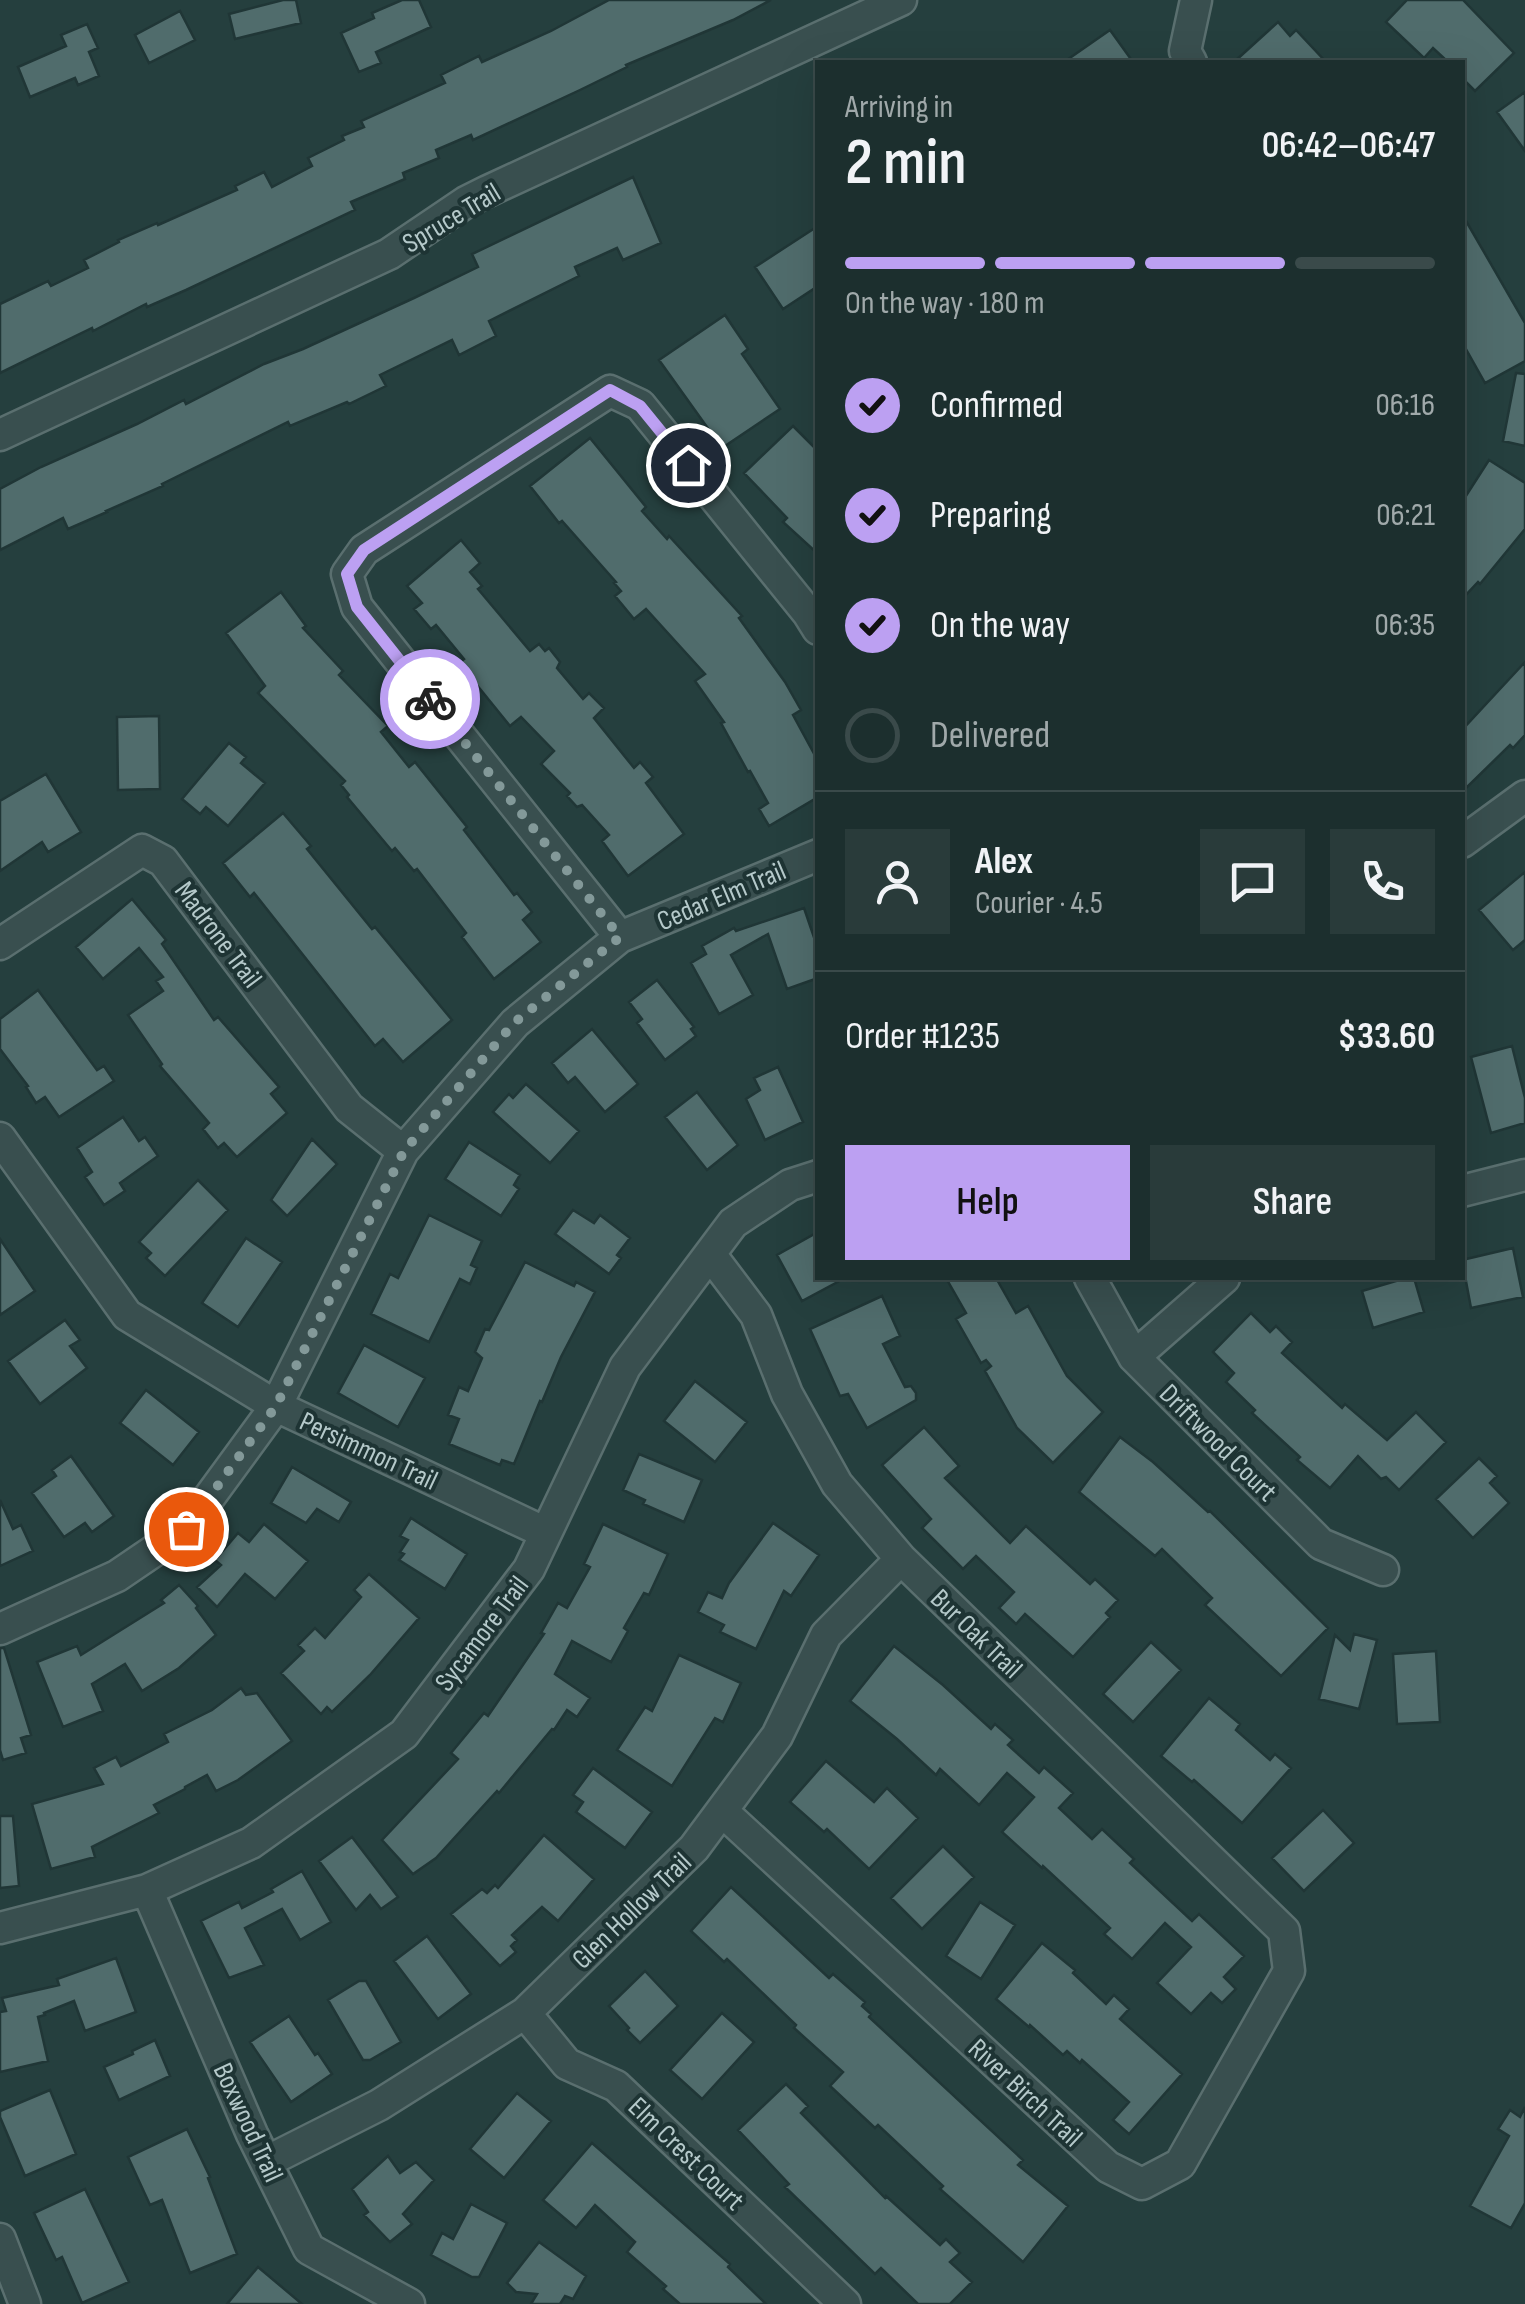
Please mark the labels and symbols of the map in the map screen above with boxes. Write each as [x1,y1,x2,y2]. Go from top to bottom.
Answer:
street label: Spruce Trail [397,176,507,260]
pin [646,423,731,508]
courier [380,649,480,749]
street label: Cedar Elm Trail [652,854,791,938]
street label: Madrone Trail [167,875,268,994]
street label: Driftwood Court [1152,1378,1283,1509]
street label: Persimmon Trail [294,1405,442,1498]
pin [144,1487,229,1572]
street label: Sycamore Trail [428,1570,536,1698]
street label: Bur Oak Trail [923,1583,1029,1686]
street label: Glen Hollow Trail [566,1846,699,1976]
street label: River Birch Trail [961,2032,1089,2154]
street label: Boxwood Trail [206,2058,290,2187]
street label: Elm Crest Court [621,2091,751,2217]

